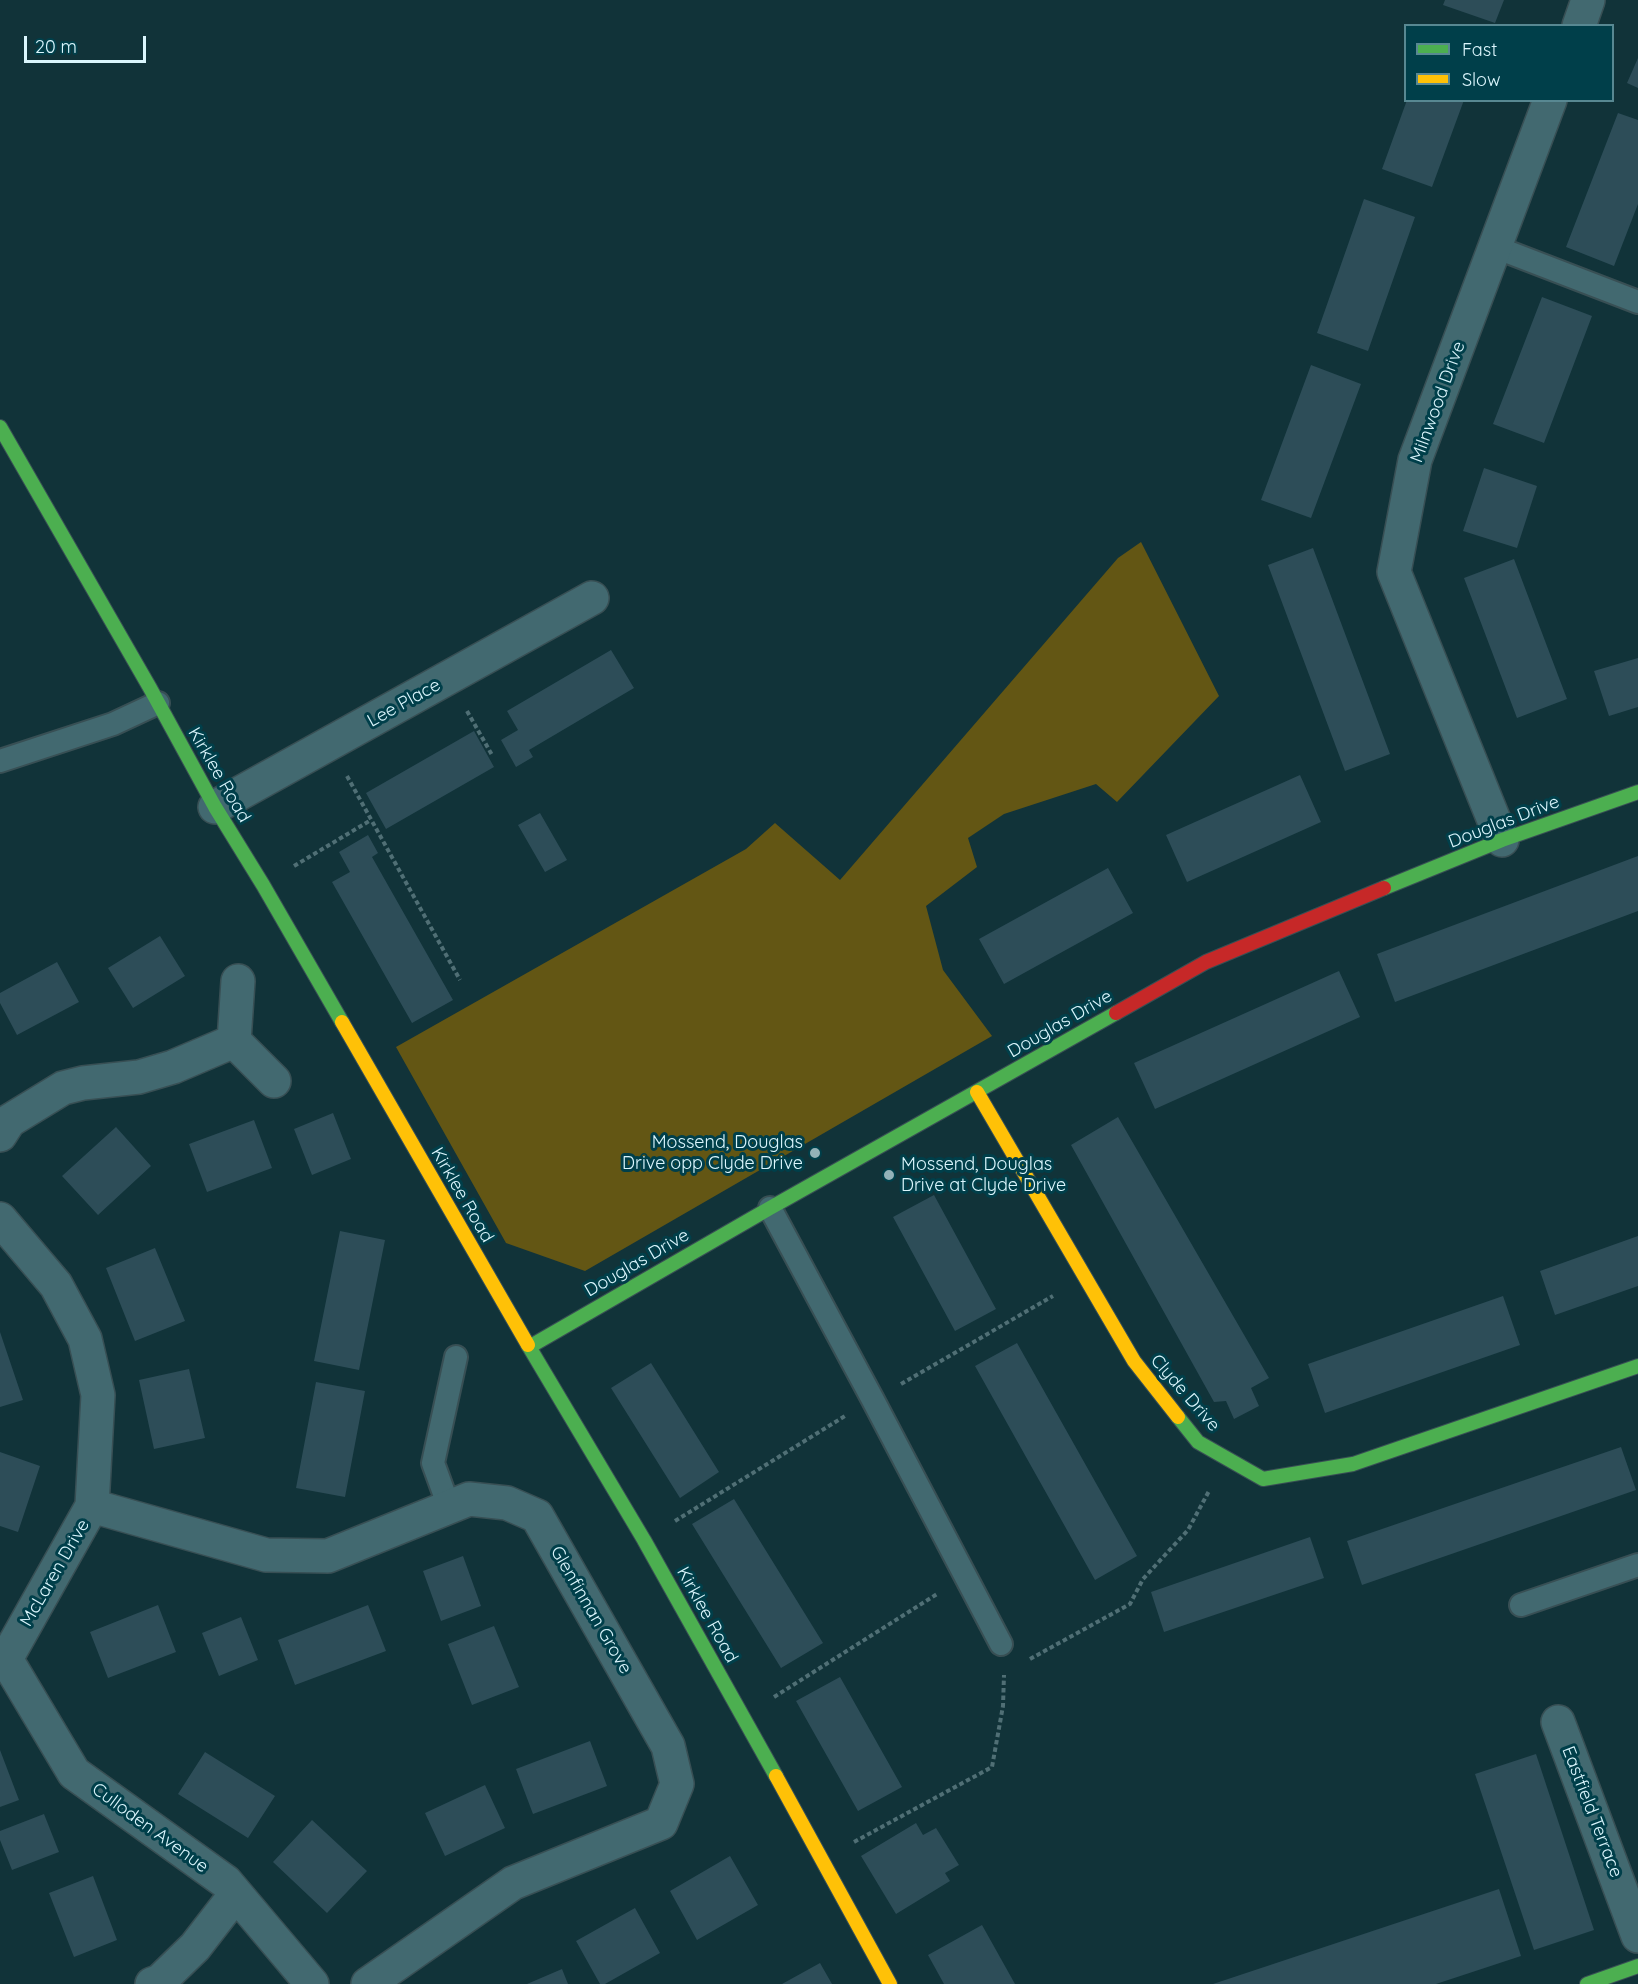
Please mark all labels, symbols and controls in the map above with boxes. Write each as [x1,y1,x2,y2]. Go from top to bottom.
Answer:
scale bar [27,24,148,62]
legend [1404,24,1614,102]
text: 20 m [35,35,77,58]
text: Fast [1462,38,1497,61]
text: Slow [1462,68,1500,91]
street label: Milnwood Drive [1406,338,1470,466]
street label: Lee Place [364,674,444,732]
street label: Kirklee Road [183,724,255,826]
street label: Douglas Drive [1446,791,1562,853]
street label: Douglas Drive [1004,985,1116,1063]
place label: Mossend, Douglas Drive opp Clyde Drive [622,1132,803,1174]
street label: Kirklee Road [426,1144,498,1246]
marker: Mossend, Douglas Drive opp Clyde Drive [808,1146,822,1160]
place label: Mossend, Douglas Drive at Clyde Drive [901,1154,1066,1196]
marker: Mossend, Douglas Drive at Clyde Drive [882,1168,896,1182]
street label: Douglas Drive [581,1224,693,1302]
street label: Clyde Drive [1146,1350,1224,1436]
street label: McLaren Drive [16,1516,94,1630]
street label: Glenfinnan Grove [546,1542,636,1678]
street label: Kirklee Road [672,1563,742,1667]
street label: Eastfield Terrace [1557,1743,1627,1881]
street label: Culloden Avenue [87,1778,213,1878]

